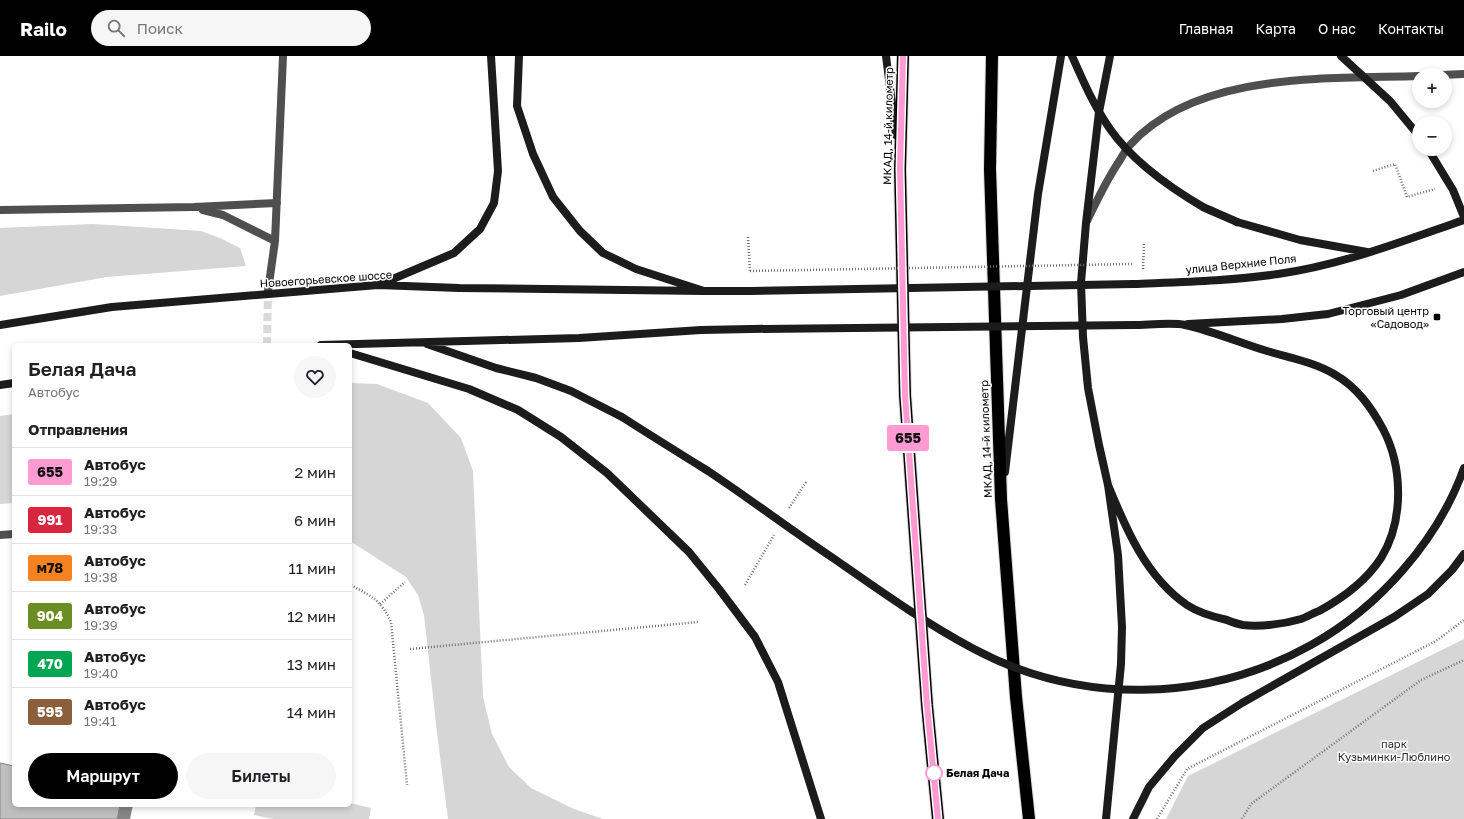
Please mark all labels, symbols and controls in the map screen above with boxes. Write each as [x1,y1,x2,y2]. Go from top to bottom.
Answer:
search box [91,10,371,46]
text: Railo [20,17,67,40]
icon: search [105,17,127,39]
text: Поиск [137,19,183,37]
text: Главная [1179,20,1233,37]
text: Карта [1255,20,1296,37]
text: О нас [1318,20,1356,37]
text: Контакты [1378,20,1444,37]
street label: МКАД, 14-й километр [880,67,895,185]
map controls [1412,68,1452,156]
button: + [1412,68,1452,108]
button: − [1412,116,1452,156]
street label: улица Верхние Поля [1185,251,1297,276]
street label: Новоегорьевское шоссе [259,267,393,290]
place label: Торговый центр «Садовод» [1342,304,1429,330]
marker: Торговый центр «Садовод» [1432,312,1442,322]
button: heart [294,356,336,398]
text: Белая Дача [28,357,136,380]
street label: МКАД, 14-й километр [977,380,994,498]
text: Автобус [28,384,80,400]
text: Отправления [28,420,128,438]
line badge: 655 [885,425,931,451]
text: 655 [895,429,921,446]
text: Автобус [84,455,146,473]
text: 655 [37,463,63,480]
text: 2 мин [294,463,336,481]
text: 19:29 [84,473,117,489]
text: Автобус [84,503,146,521]
text: 991 [38,511,63,528]
text: 6 мин [294,511,336,529]
text: 19:33 [84,521,117,537]
text: Автобус [84,551,146,569]
text: м78 [37,559,63,576]
text: 11 мин [289,559,336,577]
text: 19:38 [84,569,118,585]
text: Автобус [84,599,146,617]
text: 904 [37,607,63,624]
text: 12 мин [287,607,336,625]
text: 19:39 [84,617,118,633]
text: Автобус [84,647,146,665]
text: 470 [37,655,63,672]
text: 13 мин [287,655,336,673]
text: 19:40 [84,665,118,681]
text: Автобус [84,695,146,713]
text: 595 [37,703,63,720]
text: 14 мин [287,703,336,721]
text: 19:41 [84,713,116,729]
park label: парк Кузьминки-Люблино [1338,737,1451,763]
button: Маршрут [28,753,178,799]
button: Билеты [186,753,336,799]
marker: Белая Дача [925,764,943,782]
place label: Белая Дача [946,766,1009,779]

